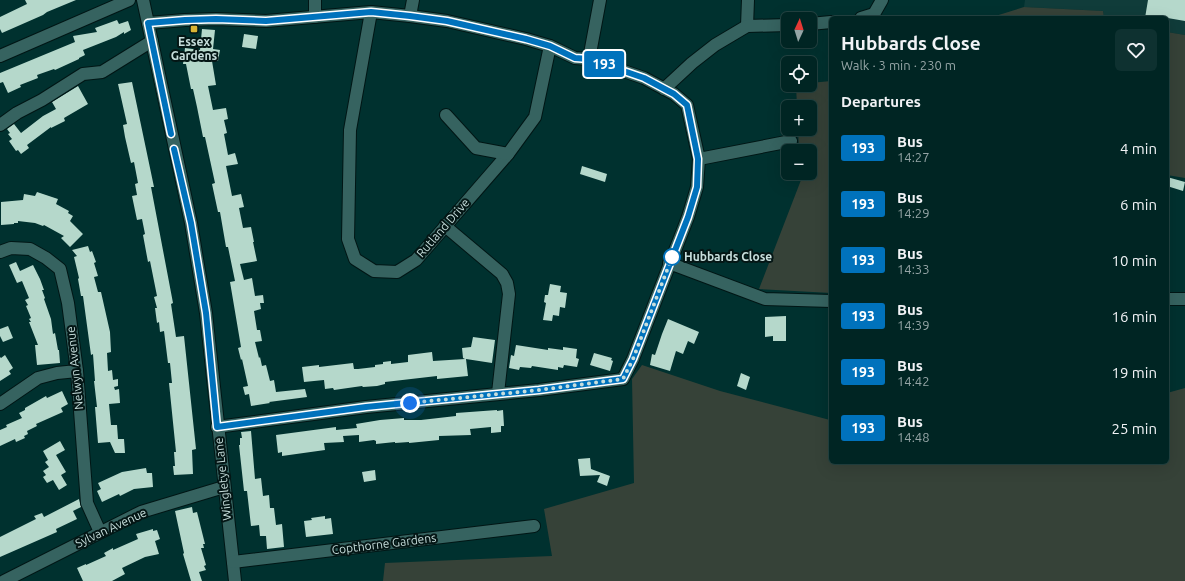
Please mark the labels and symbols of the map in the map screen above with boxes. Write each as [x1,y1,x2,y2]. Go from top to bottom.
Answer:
north arrow [781,12,817,48]
marker: Essex Gardens [189,24,199,34]
place label: Essex Gardens [171,35,218,62]
line badge: 193 [581,51,627,77]
street label: Rutland Drive [414,196,472,260]
marker: Hubbards Close [663,248,681,266]
place label: Hubbards Close [684,250,772,263]
street label: Nelwyn Avenue [64,326,85,410]
your location [400,393,420,413]
street label: Wingletye Lane [212,437,233,521]
street label: Sylvan Avenue [73,505,148,550]
street label: Copthorne Gardens [331,531,437,556]

